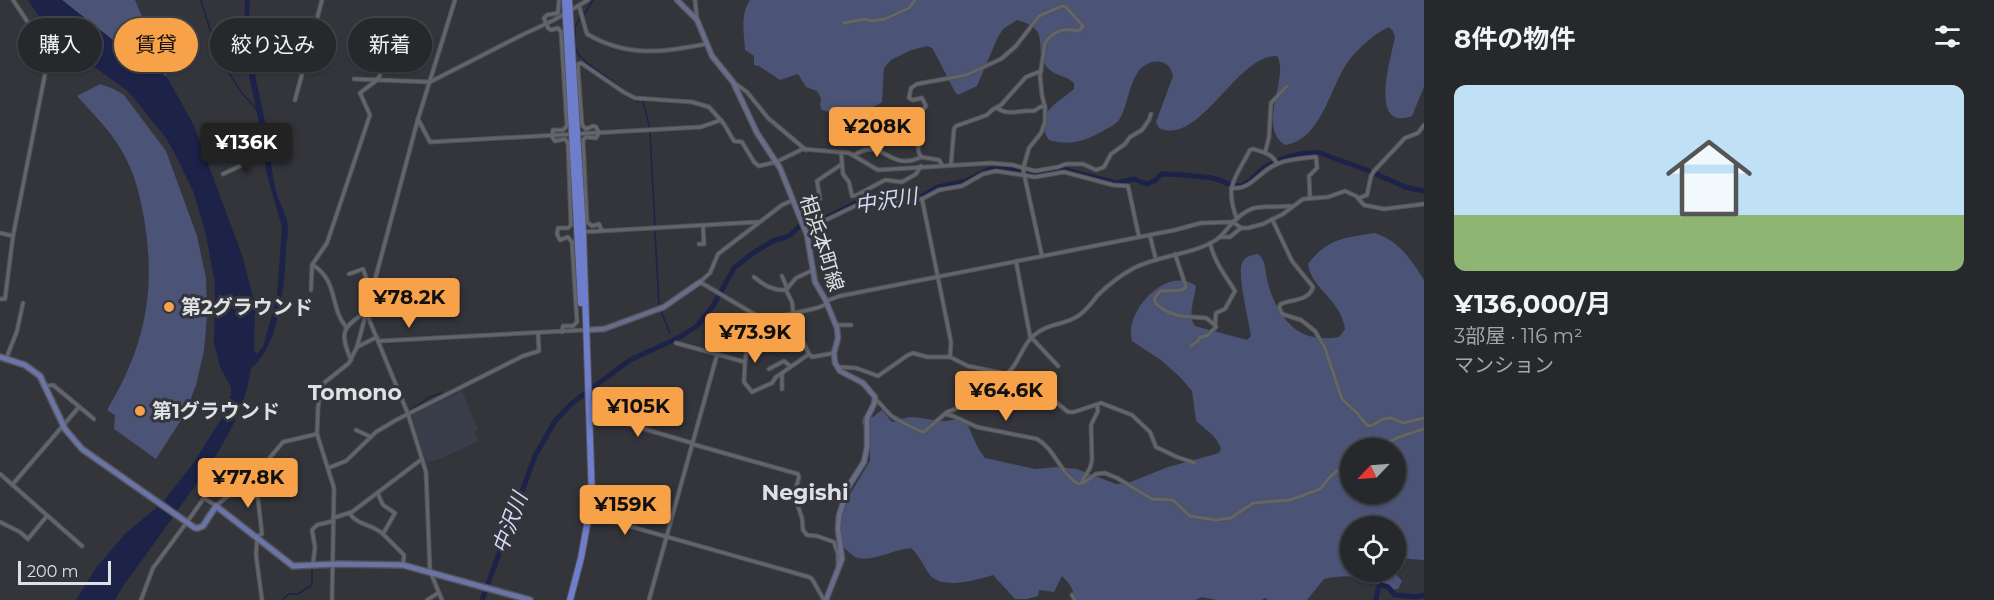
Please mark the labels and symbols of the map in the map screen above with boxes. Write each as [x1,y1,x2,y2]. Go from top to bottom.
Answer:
pin: ¥208K [835,107,919,158]
pin: ¥136K [204,123,288,174]
water label: 中沢川 [853,183,921,218]
street label: 相浜本町線 [795,192,849,294]
pin: ¥78.2K [360,278,458,329]
place label: 第2グラウンド [181,295,313,319]
marker: 第2グラウンド [162,300,176,314]
pin: ¥73.9K [706,313,804,364]
pin: ¥64.6K [957,371,1055,422]
district label: Tomono [308,379,402,406]
pin: ¥105K [596,387,680,438]
place label: 第1グラウンド [152,399,280,423]
marker: 第1グラウンド [133,404,147,418]
north arrow [1340,438,1406,504]
pin: ¥77.8K [199,458,297,509]
district label: Negishi [761,479,849,506]
pin: ¥159K [583,485,667,536]
water label: 中沢川 [487,487,533,557]
scale bar [18,558,111,586]

